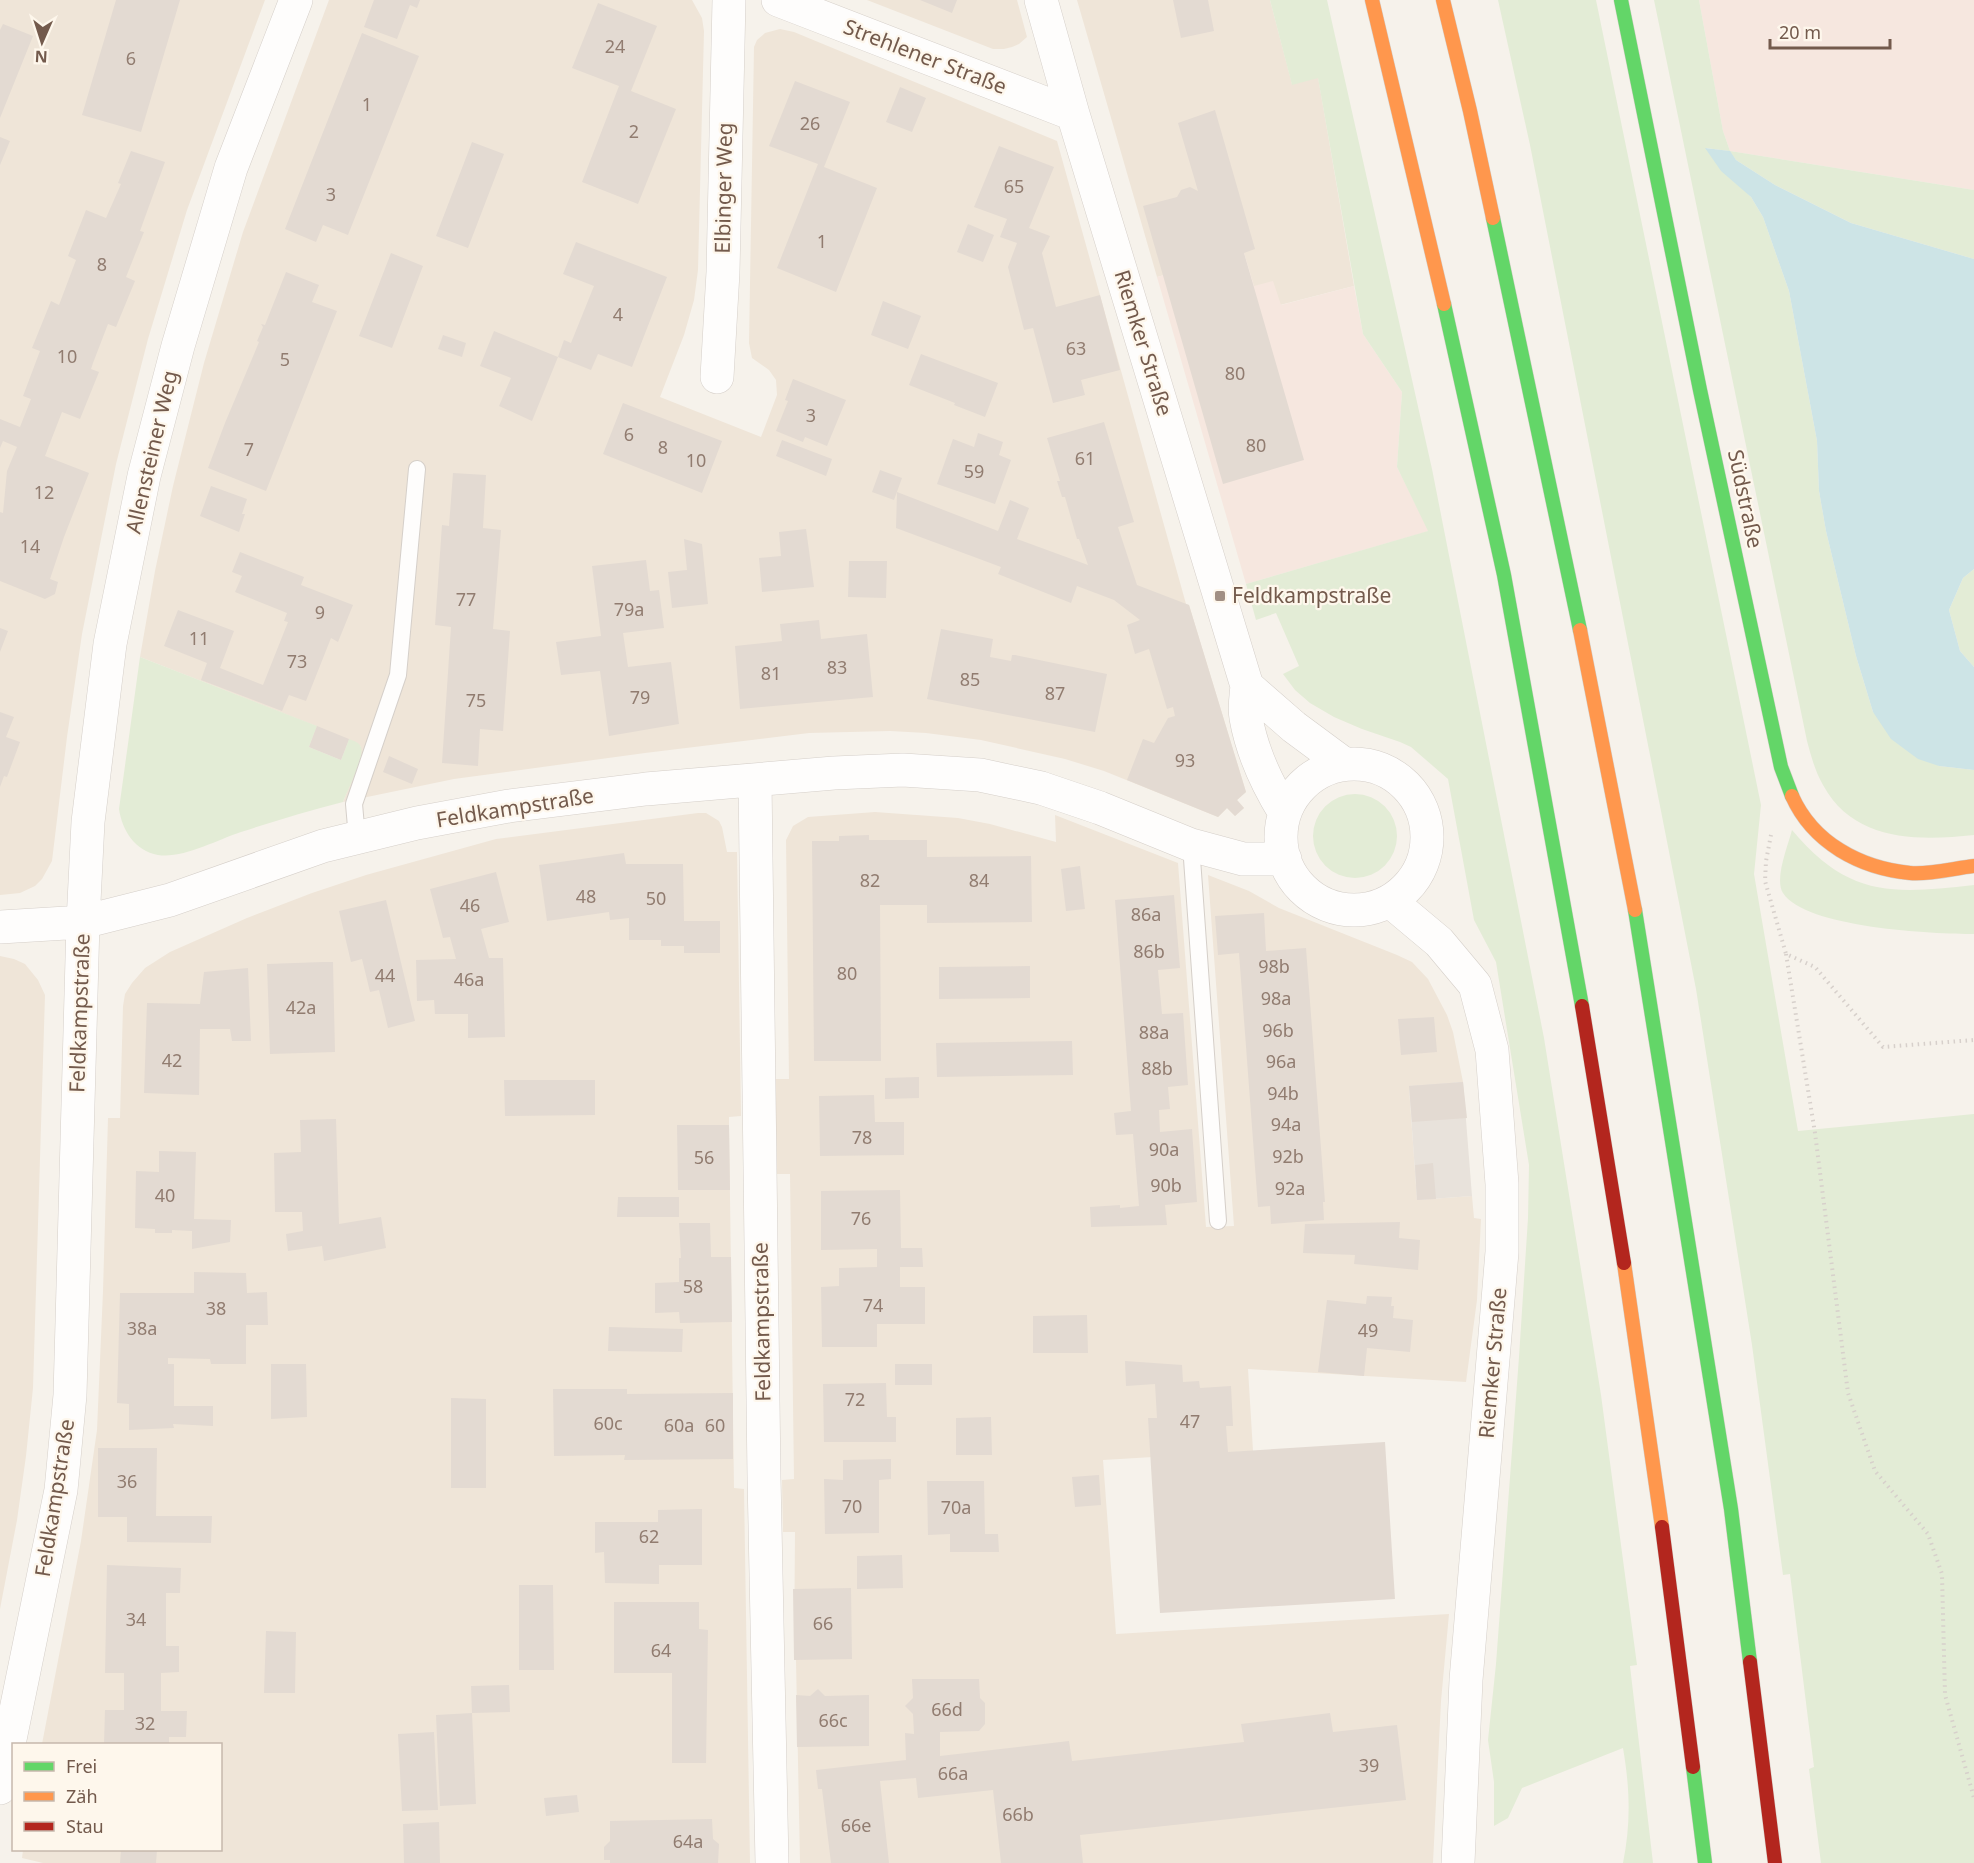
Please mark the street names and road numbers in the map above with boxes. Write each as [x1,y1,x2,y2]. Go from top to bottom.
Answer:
street label: Strehlener Straße [840,12,1011,100]
street label: Elbinger Weg [708,122,738,254]
street label: Riemker Straße [1108,266,1179,419]
street label: Allensteiner Weg [119,367,183,536]
street label: Südstraße [1722,447,1770,551]
street label: Feldkampstraße [434,781,596,833]
street label: Feldkampstraße [62,933,96,1093]
street label: Feldkampstraße [746,1242,776,1402]
street label: Riemker Straße [1471,1286,1513,1440]
street label: Feldkampstraße [28,1417,80,1579]

